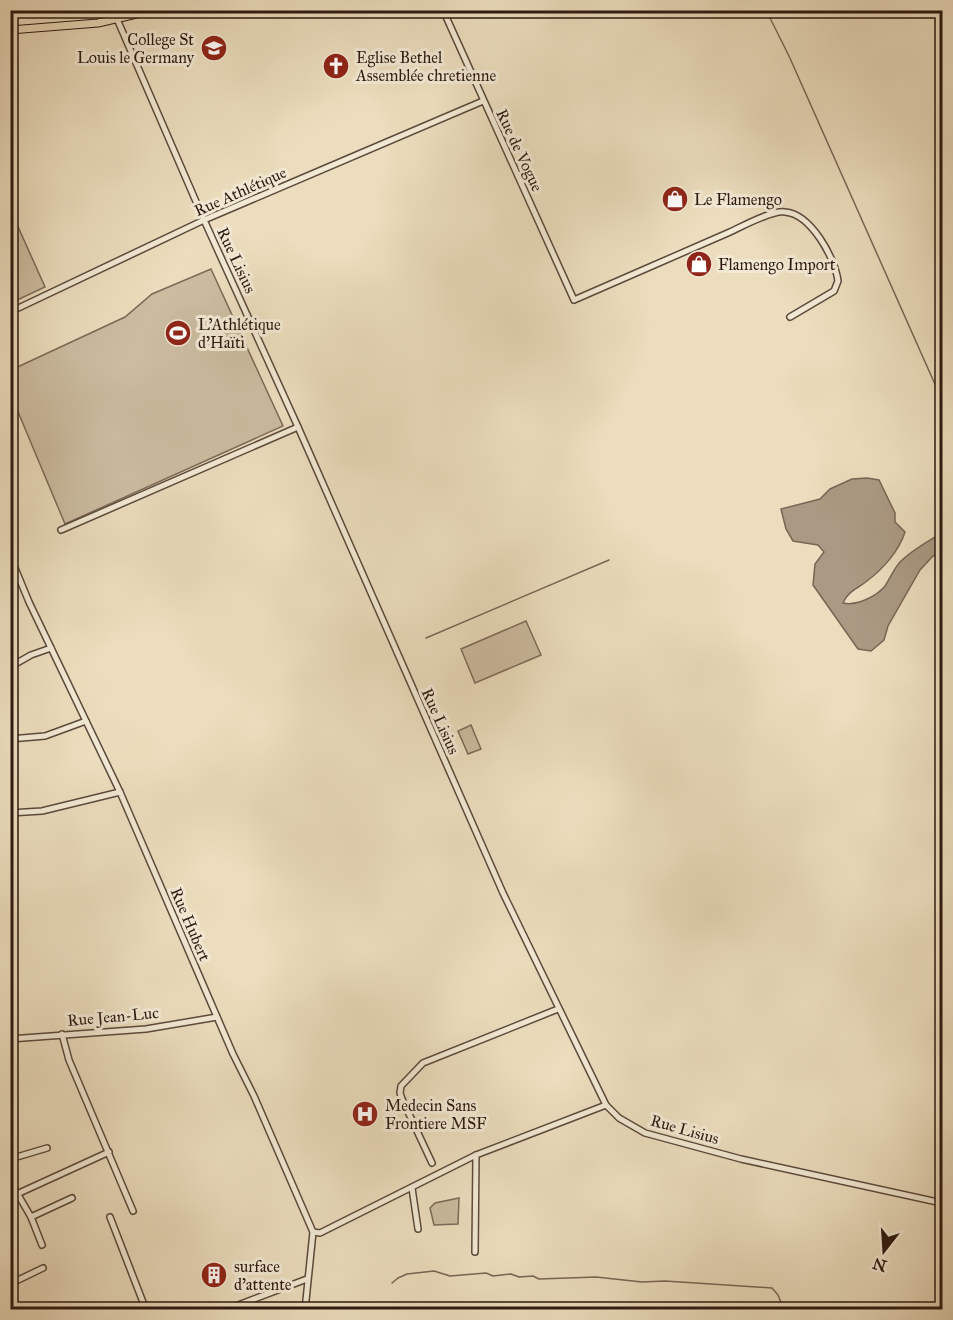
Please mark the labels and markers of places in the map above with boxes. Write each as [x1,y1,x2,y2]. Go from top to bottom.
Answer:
place label: College St Louis le Germany [77,30,194,67]
school or university icon: College St Louis le Germany [199,33,229,63]
place label: Eglise Bethel Assemblée chretienne [355,48,496,85]
church icon: Eglise Bethel Assemblée chretienne [321,51,351,81]
shop icon: Le Flamengo [660,184,690,214]
place label: Le Flamengo [694,190,782,210]
shop icon: Flamengo Import [684,249,714,279]
place label: Flamengo Import [718,255,836,275]
place label: L'Athlétique d'Haïti [198,315,281,352]
sports icon: L'Athlétique d'Haïti [163,318,193,348]
place label: Medecin Sans Frontiere MSF [385,1096,487,1133]
hospital icon: Medecin Sans Frontiere MSF [350,1099,380,1129]
place label: surface d'attente [234,1257,292,1294]
building icon: surface d'attente [199,1260,229,1290]

